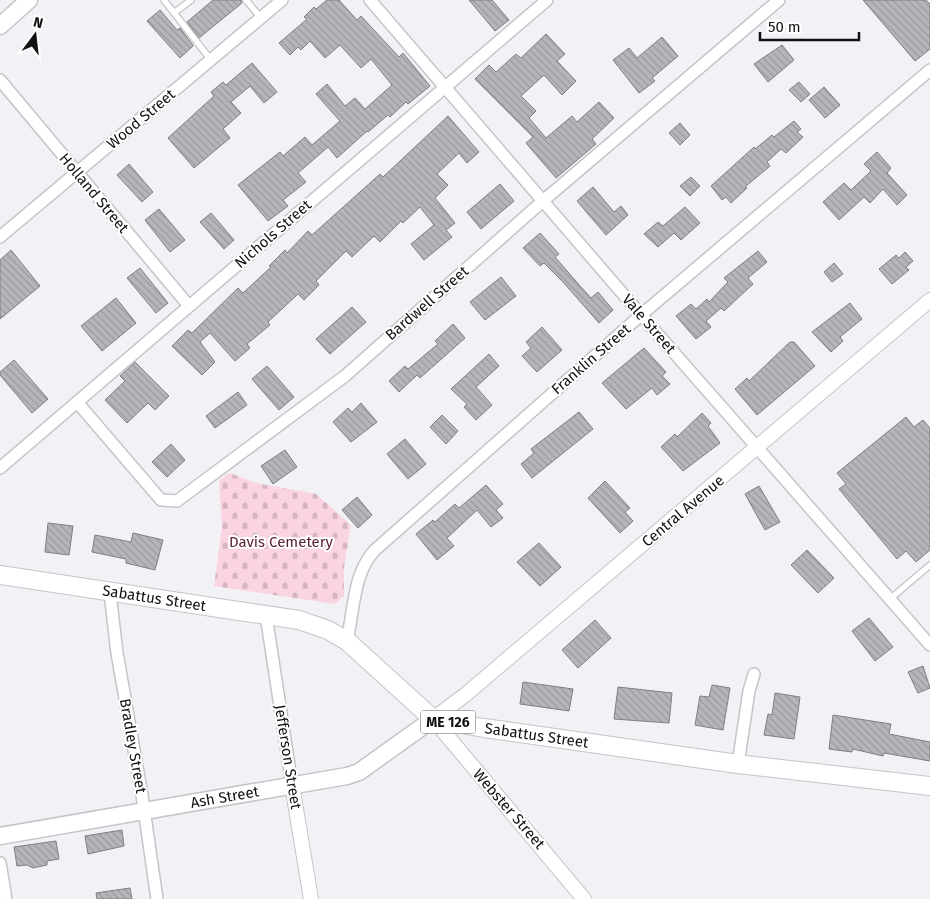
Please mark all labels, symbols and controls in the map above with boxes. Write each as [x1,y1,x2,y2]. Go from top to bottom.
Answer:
north arrow [10,10,60,60]
scale bar [760,10,859,42]
text: N [32,14,45,32]
text: 50 m [768,18,801,36]
street label: Wood Street [103,85,179,153]
street label: Holland Street [56,150,133,237]
street label: Nichols Street [231,196,315,272]
street label: Bardwell Street [382,262,473,344]
street label: Vale Street [618,291,680,358]
street label: Franklin Street [548,319,635,398]
street label: Central Avenue [638,471,728,551]
park label: Davis Cemetery [229,533,334,551]
street label: Sabattus Street [101,582,208,615]
street label: Bradley Street [116,697,150,795]
street label: Jefferson Street [271,703,305,811]
road number: ME 126 [420,710,476,734]
street label: Sabattus Street [484,719,590,752]
street label: Webster Street [469,765,549,853]
street label: Ash Street [189,782,261,812]

